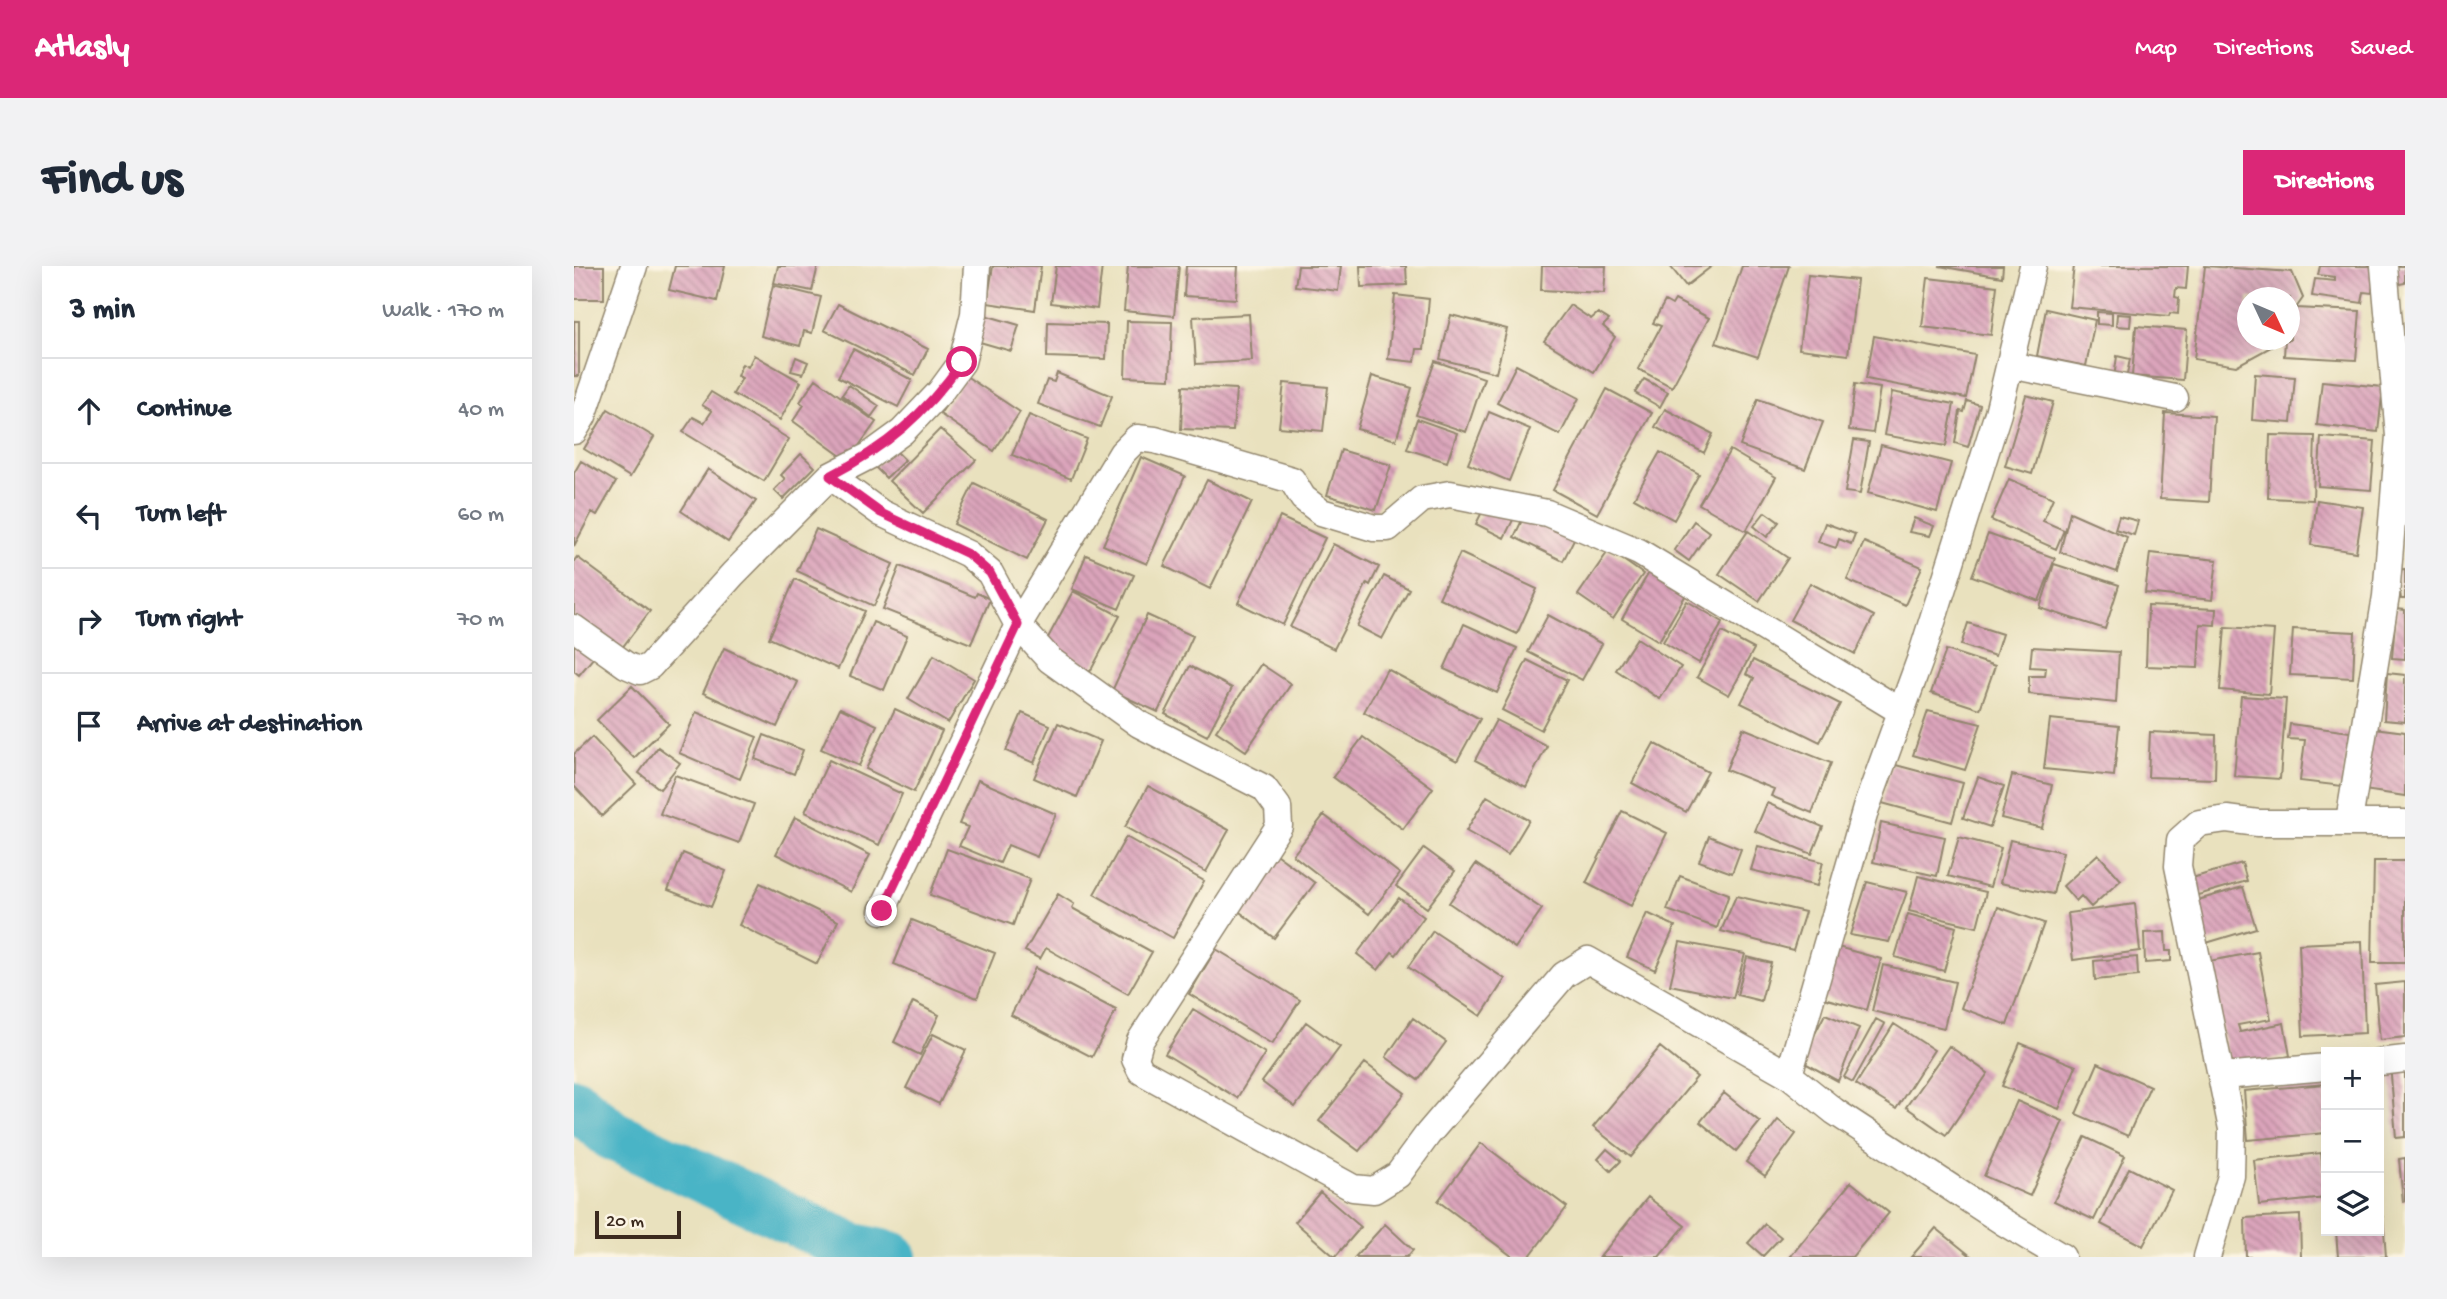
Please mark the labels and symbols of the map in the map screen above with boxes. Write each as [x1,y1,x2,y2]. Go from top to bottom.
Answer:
north arrow [2237,287,2300,350]
route start [946,346,977,377]
route end [866,895,897,926]
scale bar [595,1208,681,1240]

